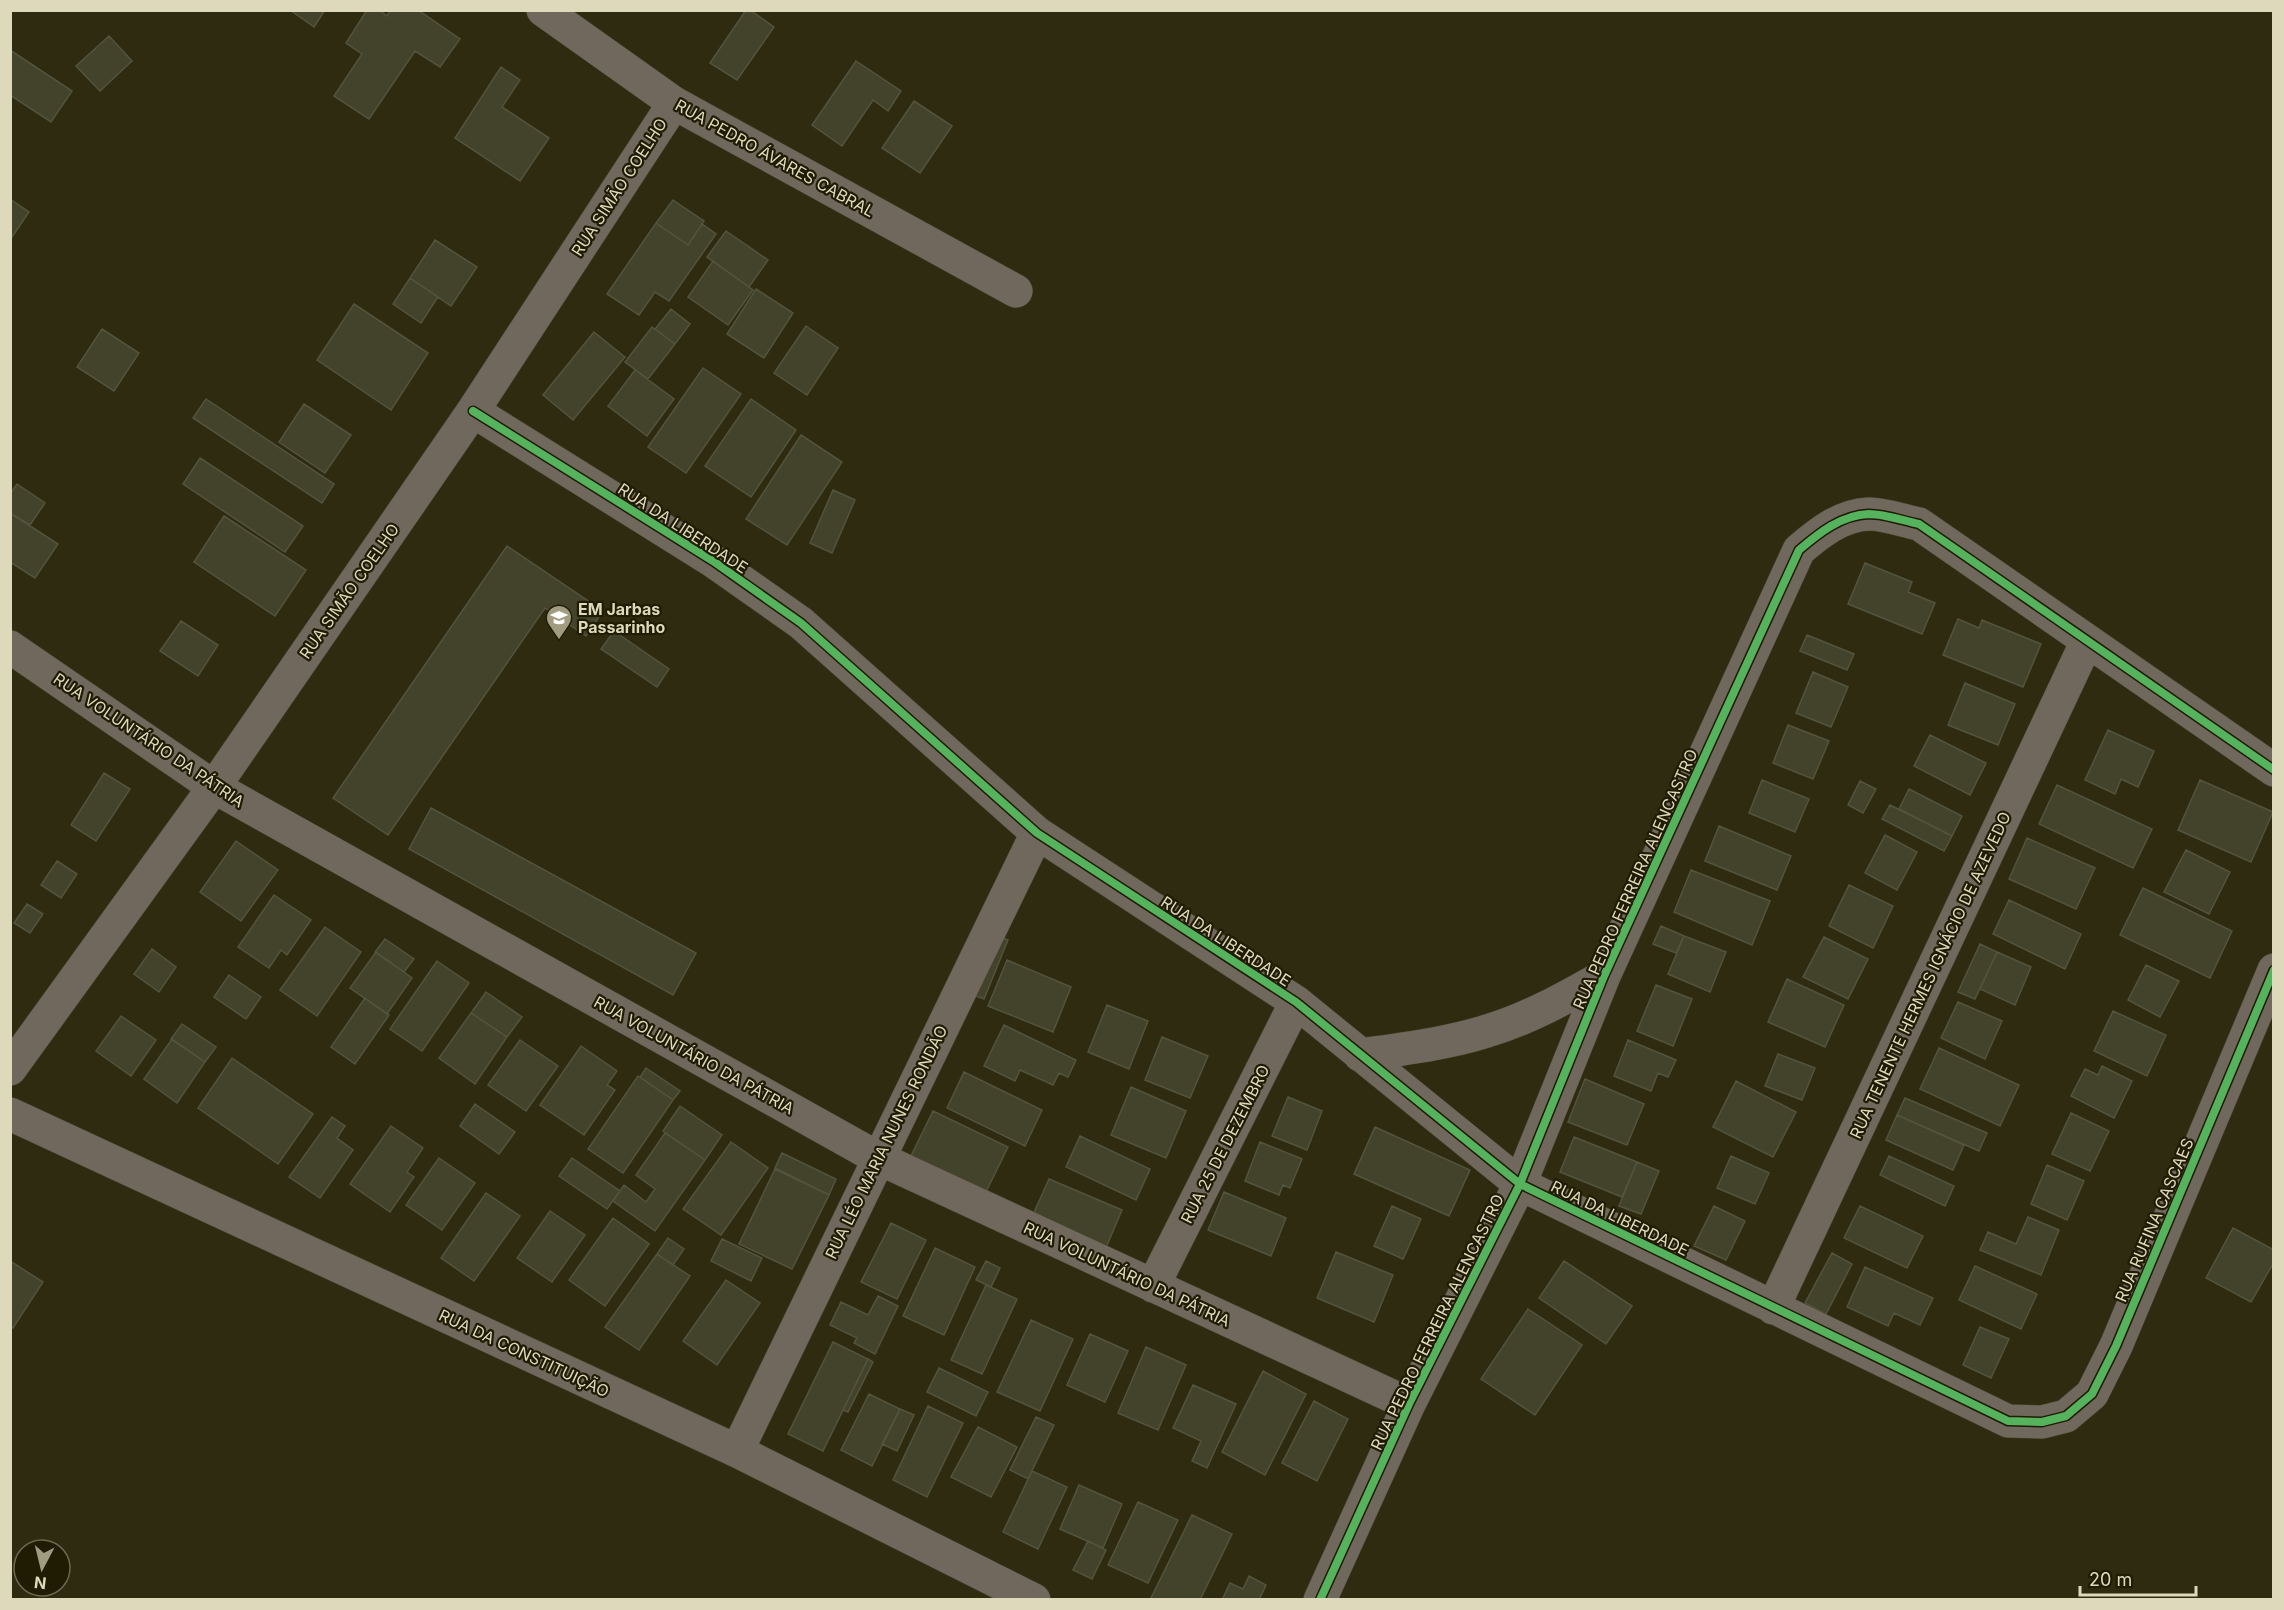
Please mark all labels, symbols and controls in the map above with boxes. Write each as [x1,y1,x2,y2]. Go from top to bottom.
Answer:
street label: RUA PEDRO ÁVARES CABRAL [672,95,878,221]
street label: RUA SIMÃO COELHO [567,114,671,260]
street label: RUA DA LIBERDADE [614,479,752,577]
street label: RUA SIMÃO COELHO [295,520,403,662]
place label: EM Jarbas Passarinho [578,599,666,637]
school or university icon: EM Jarbas Passarinho [544,603,574,641]
street label: RUA VOLUNTÁRIO DA PÁTRIA [50,669,248,811]
street label: RUA PEDRO FERREIRA ALENCASTRO [1568,746,1702,1012]
street label: RUA TENENTE HERMES IGNÁCIO DE AZEVEDO [1845,808,2015,1142]
street label: RUA DA LIBERDADE [1157,892,1295,990]
street label: RUA VOLUNTÁRIO DA PÁTRIA [590,992,798,1118]
street label: RUA LÉO MARIA NUNES RONDÃO [821,1022,951,1262]
street label: RUA 25 DE DEZEMBRO [1176,1061,1274,1227]
street label: RUA RUFINA CASCAES [2110,1135,2198,1305]
street label: RUA DA LIBERDADE [1548,1176,1692,1260]
street label: RUA PEDRO FERREIRA ALENCASTRO [1366,1191,1508,1453]
street label: RUA VOLUNTÁRIO DA PÁTRIA [1020,1217,1234,1331]
street label: RUA DA CONSTITUIÇÃO [436,1305,612,1401]
north arrow [12,1538,72,1598]
scale bar [2080,1559,2196,1597]
text: 20 m [2089,1569,2132,1590]
text: N [33,1572,47,1594]

